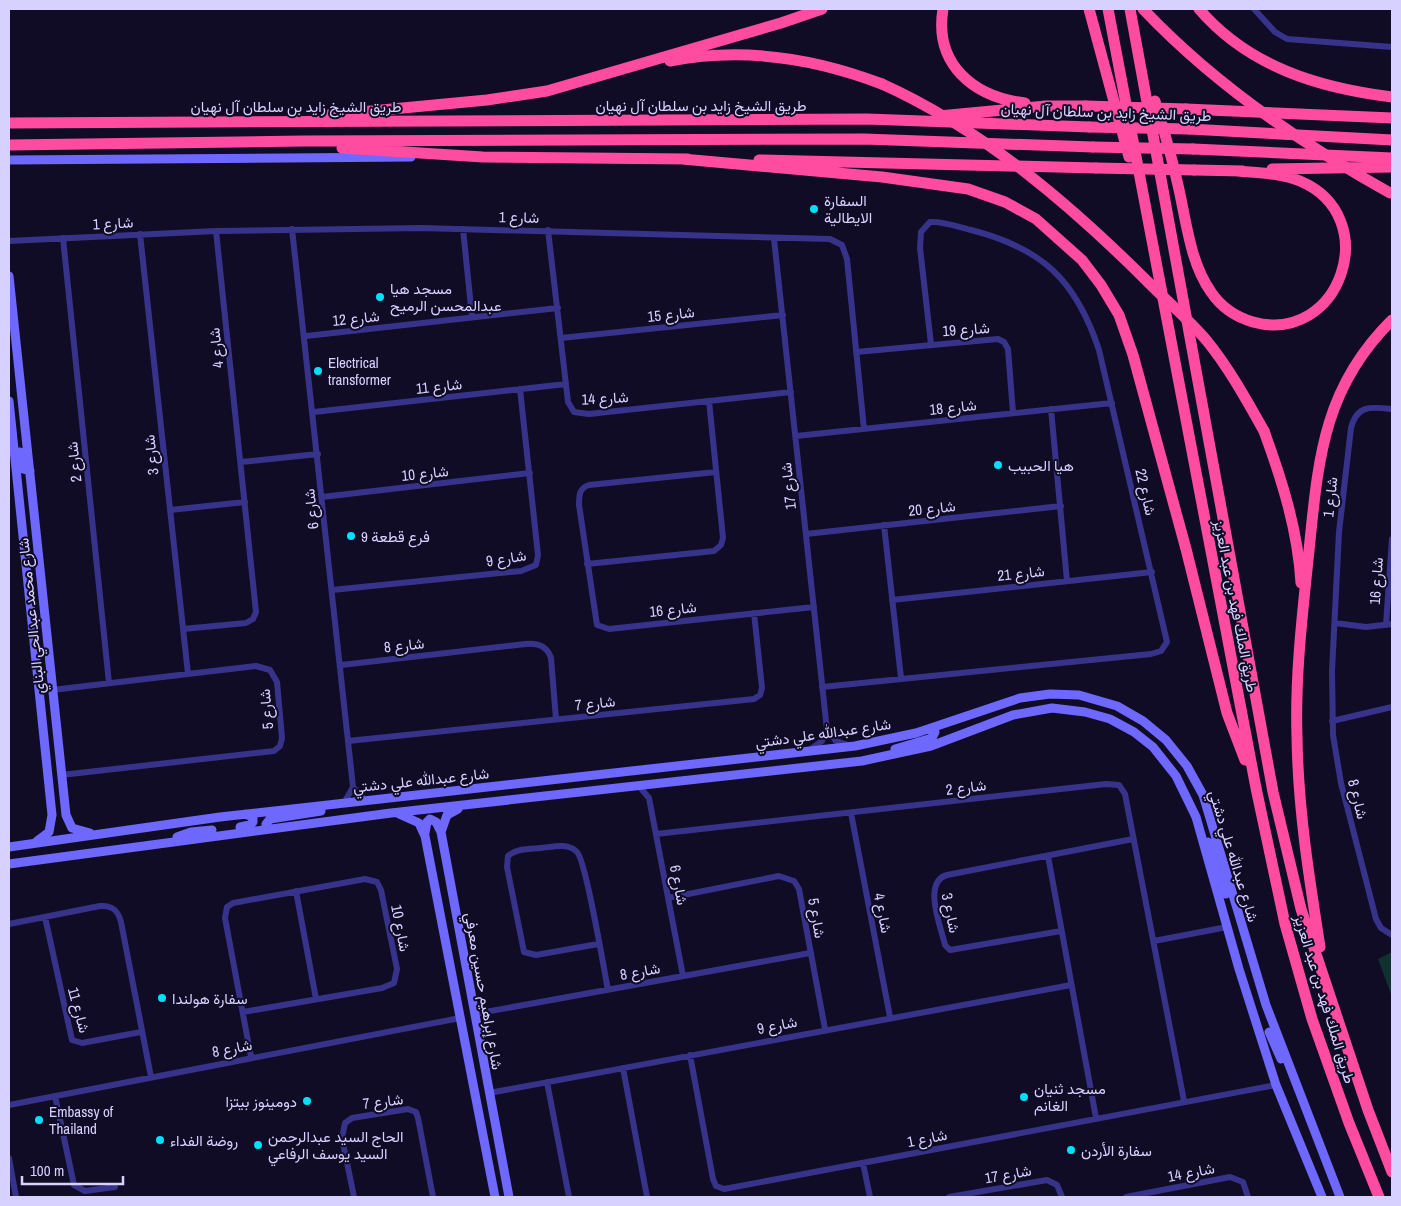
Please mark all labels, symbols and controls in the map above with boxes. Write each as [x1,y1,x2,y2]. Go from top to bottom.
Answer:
street label: طريق الشيخ زايد بن سلطان آل نهيان [596,95,807,117]
street label: طريق الشيخ زايد بن سلطان آل نهيان [191,96,402,118]
street label: طريق الشيخ زايد بن سلطان آل نهيان [1000,98,1212,127]
place label: السفارة الايطالية [824,190,872,228]
marker: السفارة الايطالية [808,203,820,215]
street label: شارع 1 [499,206,540,229]
street label: شارع 1 [92,211,134,236]
place label: مسجد هيا عبدالمحسن الرميح [390,278,502,317]
marker: مسجد هيا عبدالمحسن الرميح [374,291,386,303]
street label: شارع 15 [646,301,696,328]
street label: شارع 12 [331,305,381,332]
street label: شارع 19 [942,317,991,342]
street label: شارع 4 [203,327,230,369]
place label: Electrical transformer [328,352,391,390]
marker: Electrical transformer [312,365,324,377]
street label: شارع 11 [415,373,463,400]
street label: شارع 14 [581,386,629,411]
street label: شارع 18 [928,394,978,421]
street label: شارع 3 [138,434,165,476]
street label: شارع 2 [61,441,88,483]
place label: هيا الحبيب [1008,455,1074,476]
marker: هيا الحبيب [992,459,1004,471]
street label: شارع 10 [400,460,450,487]
street label: شارع 17 [775,461,802,511]
street label: شارع 22 [1129,467,1162,518]
street label: شارع 1 [1317,476,1344,518]
street label: شارع 6 [298,488,325,530]
street label: شارع 20 [907,495,957,522]
street label: طريق الملك فهد بن عبد العزيز [1209,517,1263,694]
place label: فرع قطعة 9 [361,526,430,548]
marker: فرع قطعة 9 [345,530,357,542]
street label: شارع محمد عبدالحي البناي [12,537,53,695]
street label: شارع 9 [484,544,528,573]
street label: شارع 16 [1364,557,1389,605]
street label: شارع 21 [996,560,1046,587]
street label: شارع 16 [648,596,698,623]
street label: شارع 8 [383,632,425,659]
street label: شارع 5 [254,688,279,730]
street label: شارع 7 [574,690,616,717]
street label: شارع عبدالله علي دشتي [754,713,893,756]
street label: شارع عبدالله علي دشتي [352,762,491,801]
street label: شارع 2 [945,774,988,801]
street label: شارع 8 [1342,777,1373,822]
street label: شارع عبدالله علي دشتي [1201,788,1264,925]
street label: شارع 6 [664,863,693,907]
street label: شارع 4 [868,891,897,935]
street label: شارع 3 [936,891,966,935]
street label: شارع 5 [802,896,831,940]
street label: شارع 10 [385,903,416,954]
street label: شارع إبراهيم حسين معرفي [457,911,508,1072]
street label: طريق الملك فهد بن عبد العزيز [1289,911,1361,1086]
street label: شارع 8 [618,957,662,986]
street label: شارع 11 [62,985,95,1036]
place label: سفارة هولندا [172,988,248,1009]
marker: سفارة هولندا [156,992,168,1004]
street label: شارع 9 [755,1011,799,1040]
street label: شارع 8 [210,1034,254,1063]
place label: مسجد ثنيان الغانم [1034,1078,1106,1116]
street label: شارع 7 [362,1088,405,1115]
place label: دومينوز بيتزا [226,1091,297,1112]
marker: مسجد ثنيان الغانم [1018,1091,1030,1103]
marker: دومينوز بيتزا [301,1095,313,1107]
place label: Embassy of Thailand [49,1101,114,1139]
marker: Embassy of Thailand [33,1114,45,1126]
street label: شارع 1 [905,1124,949,1153]
place label: الحاج السيد عبدالرحمن السيد يوسف الرفاعي [268,1126,404,1167]
place label: روضة الفداء [170,1130,238,1151]
marker: روضة الفداء [154,1134,166,1146]
marker: الحاج السيد عبدالرحمن السيد يوسف الرفاعي [252,1139,264,1151]
place label: سفارة الأردن [1081,1140,1152,1161]
marker: سفارة الأردن [1065,1144,1077,1156]
scale bar [22,1154,124,1186]
street label: شارع 14 [1166,1157,1217,1188]
text: 100 m [30,1160,64,1181]
street label: شارع 17 [983,1160,1033,1189]

